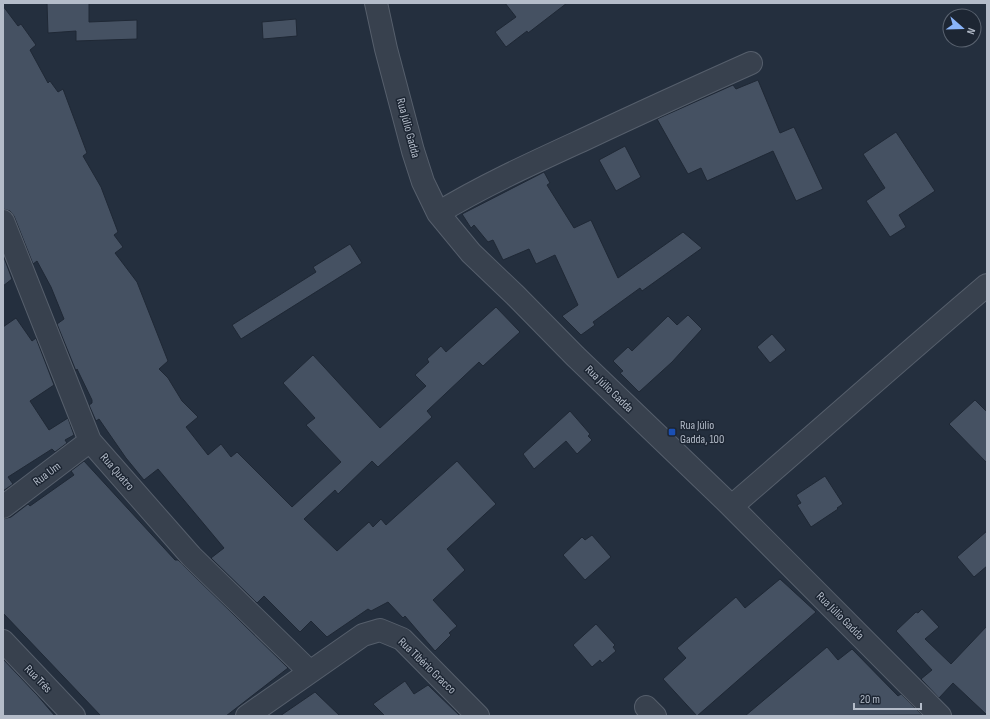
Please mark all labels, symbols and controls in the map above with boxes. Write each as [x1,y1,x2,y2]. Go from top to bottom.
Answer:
north arrow [942,8,982,48]
text: N [964,26,978,36]
street label: Rua Júlio Gadda [393,96,423,160]
street label: Rua Júlio Gadda [582,362,637,416]
place label: Rua Júlio Gadda, 100 [680,418,724,447]
marker: Rua Júlio Gadda, 100 [667,427,677,437]
street label: Rua Quatro [97,450,137,494]
street label: Rua Um [30,459,64,489]
street label: Rua Júlio Gadda [813,589,867,643]
street label: Rua Tibério Gracco [395,635,459,697]
street label: Rua Três [21,662,55,696]
scale bar [854,685,921,711]
text: 20 m [860,692,880,707]

